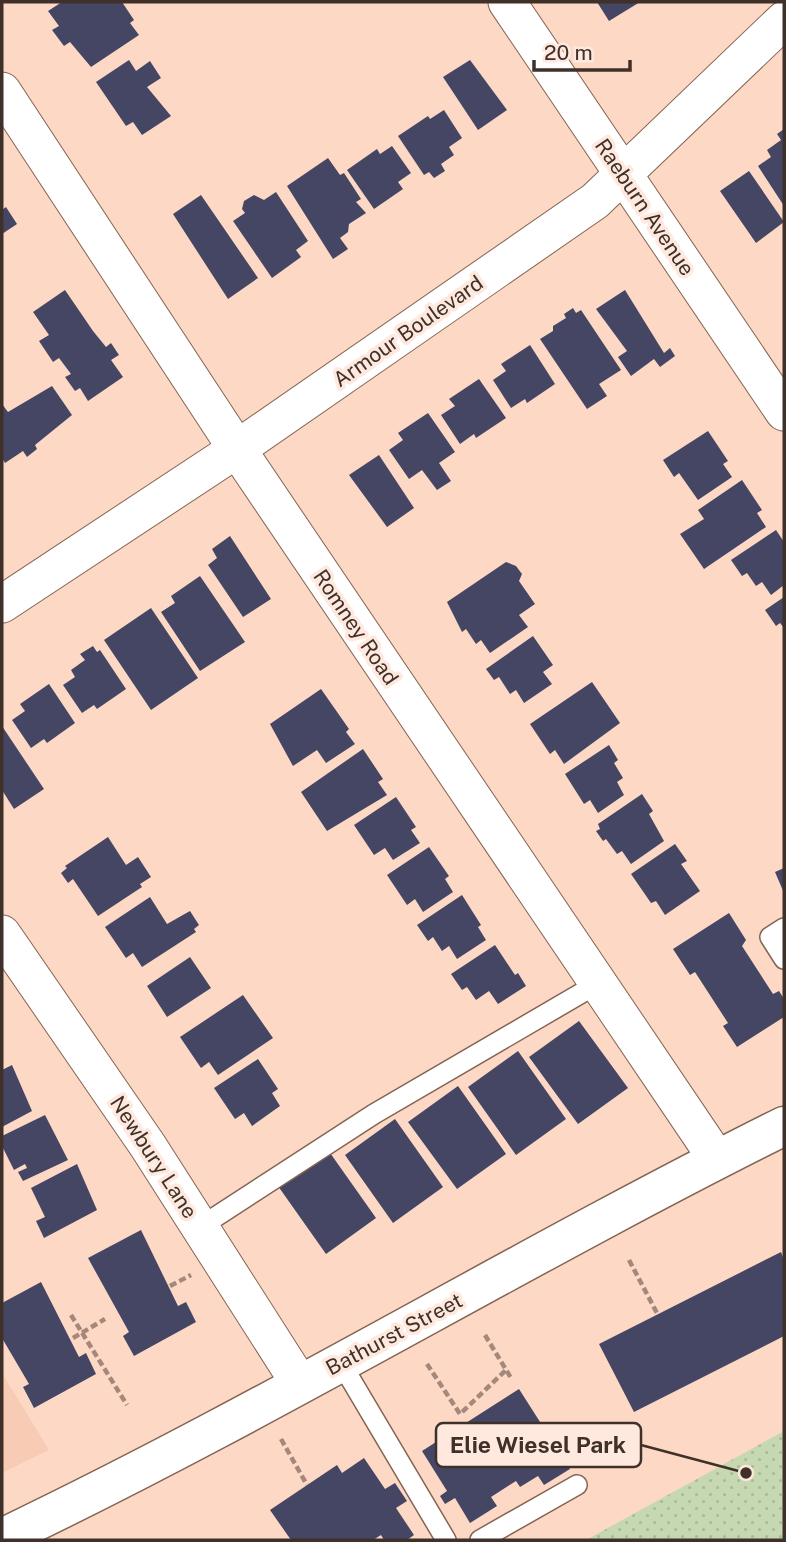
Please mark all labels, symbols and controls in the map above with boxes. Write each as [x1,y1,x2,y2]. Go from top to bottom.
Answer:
scale bar [534,28,630,72]
text: 20 m [544,40,593,65]
street label: Raeburn Avenue [590,134,700,280]
street label: Armour Boulevard [328,270,488,392]
street label: Romney Road [308,565,404,689]
street label: Newbury Lane [105,1091,203,1223]
street label: Bathurst Street [321,1288,467,1380]
callout: Elie Wiesel Park [436,1423,641,1467]
text: Elie Wiesel Park [450,1431,626,1458]

